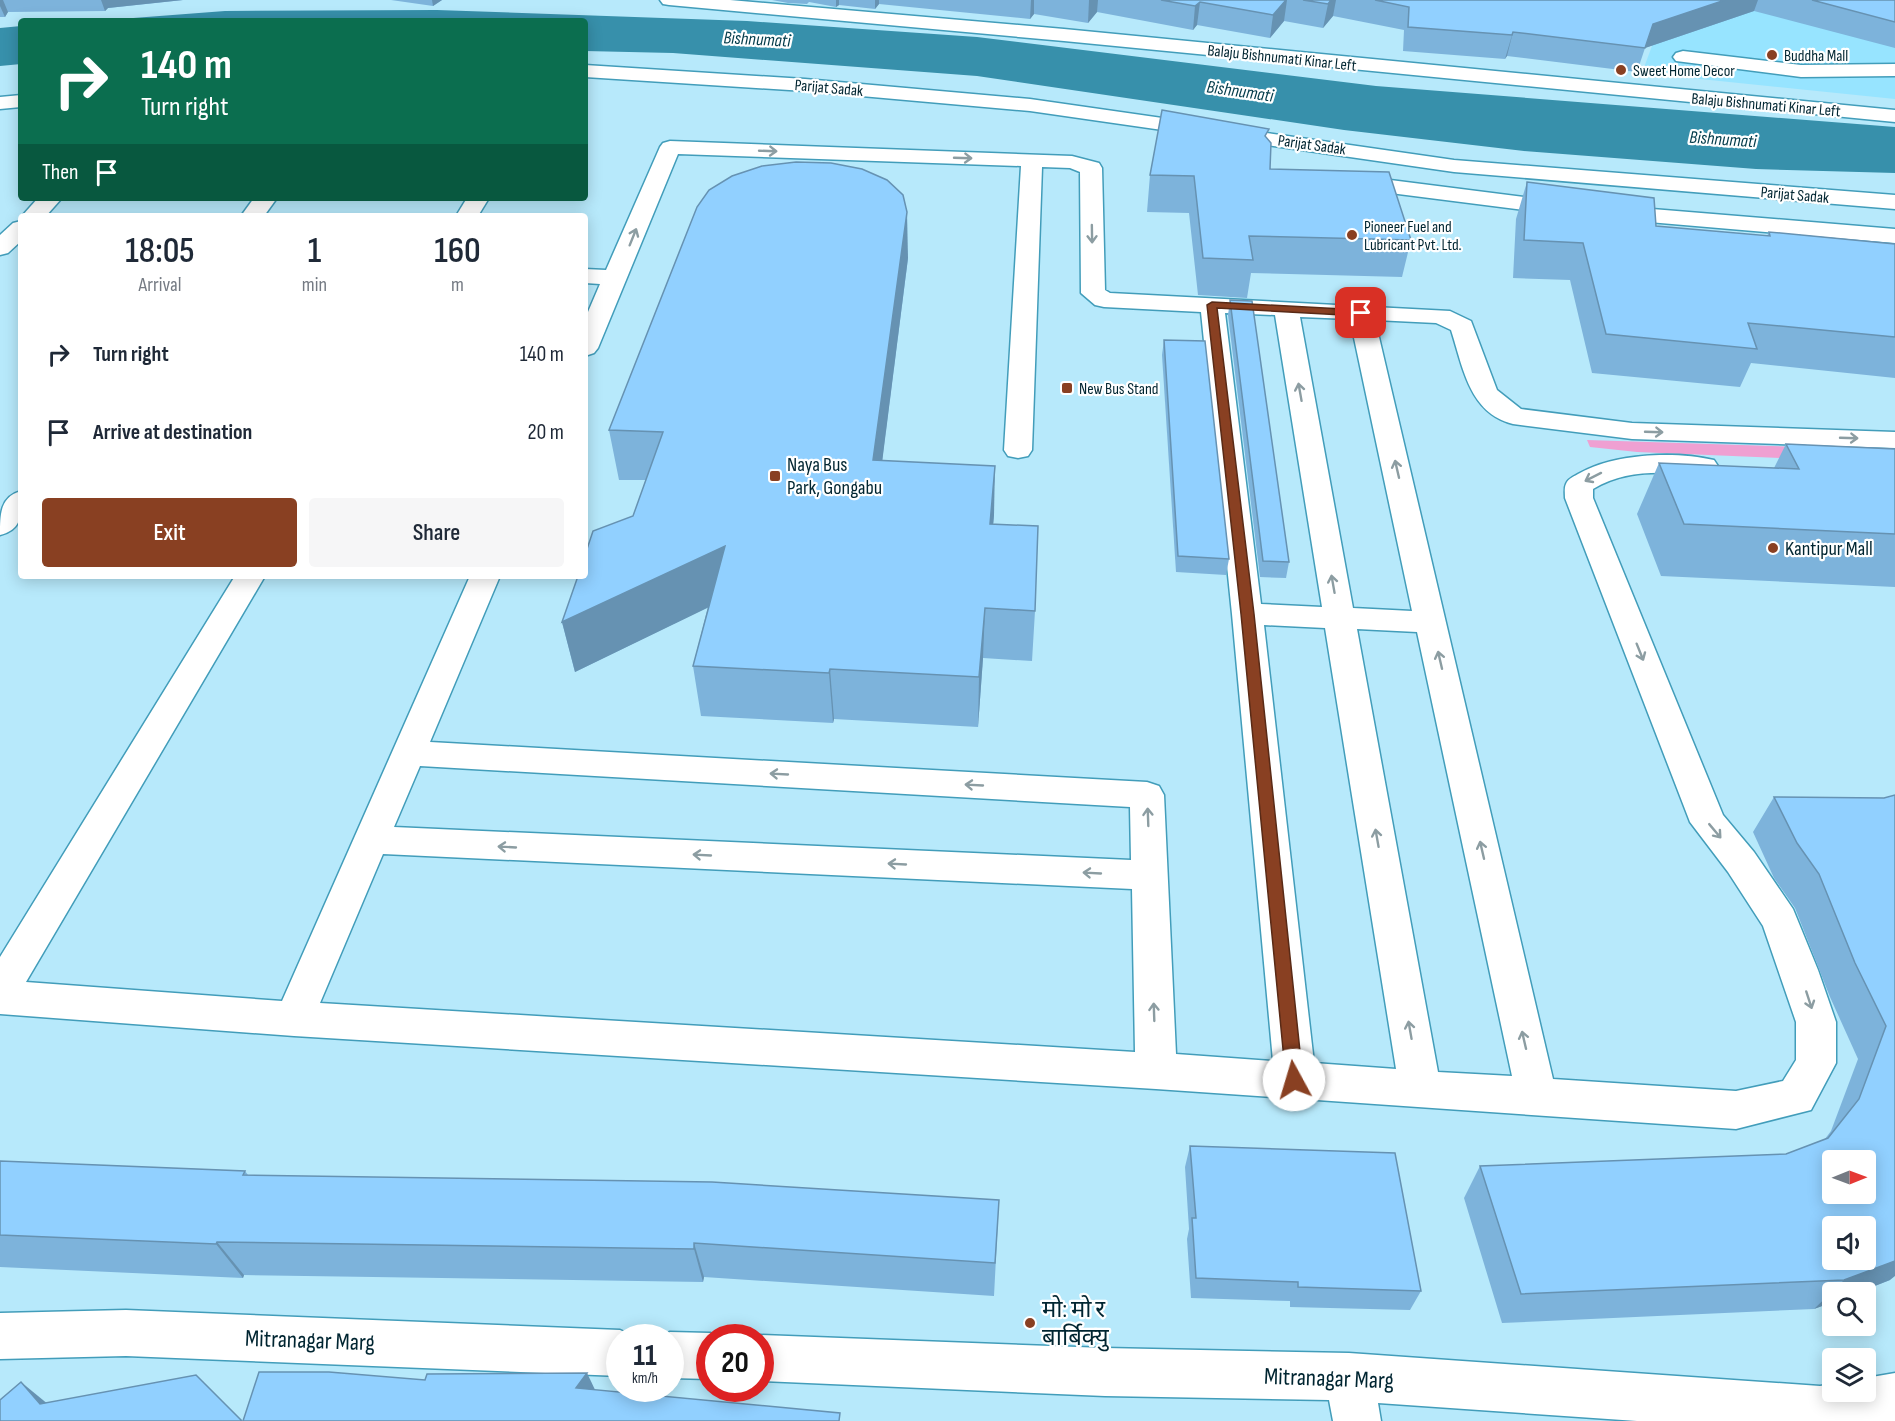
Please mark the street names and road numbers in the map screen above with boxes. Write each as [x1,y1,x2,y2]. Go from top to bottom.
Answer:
street label: Balaju Bishnumati Kinar Left [1206,41,1357,76]
street label: Parijat Sadak [794,76,864,101]
street label: Balaju Bishnumati Kinar Left [1690,90,1841,121]
street label: Parijat Sadak [1276,131,1347,160]
street label: Parijat Sadak [1760,183,1830,208]
street label: Mitranagar Marg [245,1324,375,1357]
street label: Mitranagar Marg [1264,1362,1394,1395]

